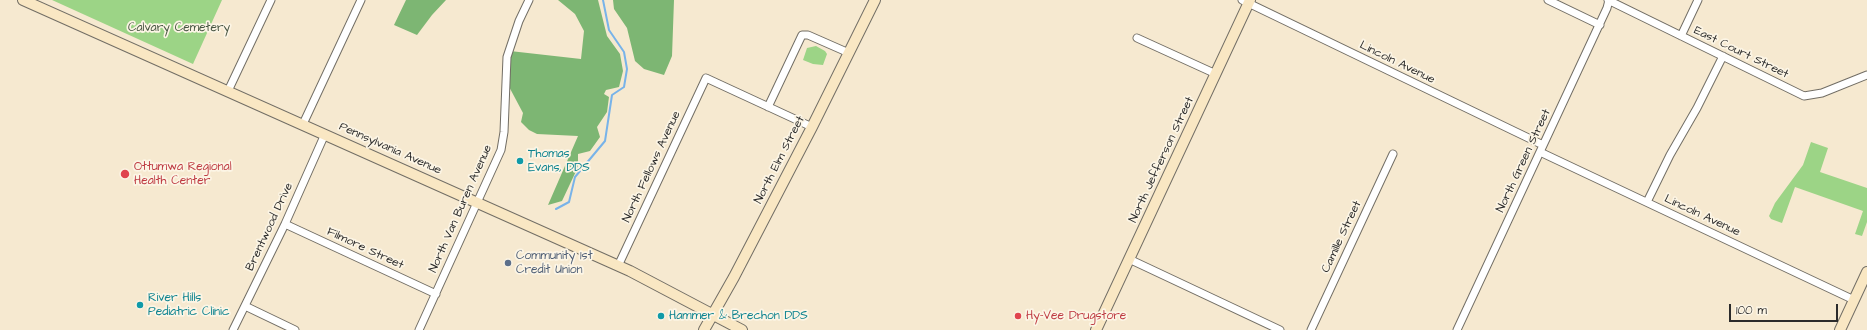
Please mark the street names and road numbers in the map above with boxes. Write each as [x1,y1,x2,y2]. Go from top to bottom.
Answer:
street label: East Court Street [1691,24,1791,82]
street label: Lincoln Avenue [1357,39,1437,87]
street label: North Jefferson Street [1126,95,1198,225]
street label: North Green Street [1494,107,1554,215]
street label: North Fellows Avenue [620,109,684,225]
street label: North Elm Street [752,114,808,206]
street label: Pennsylvania Avenue [337,120,443,178]
street label: North Van Buren Avenue [426,143,496,275]
street label: Brentwood Drive [243,181,297,273]
street label: Lincoln Avenue [1662,192,1742,240]
street label: Camille Street [1319,199,1365,275]
street label: Filmore Street [324,225,406,273]

